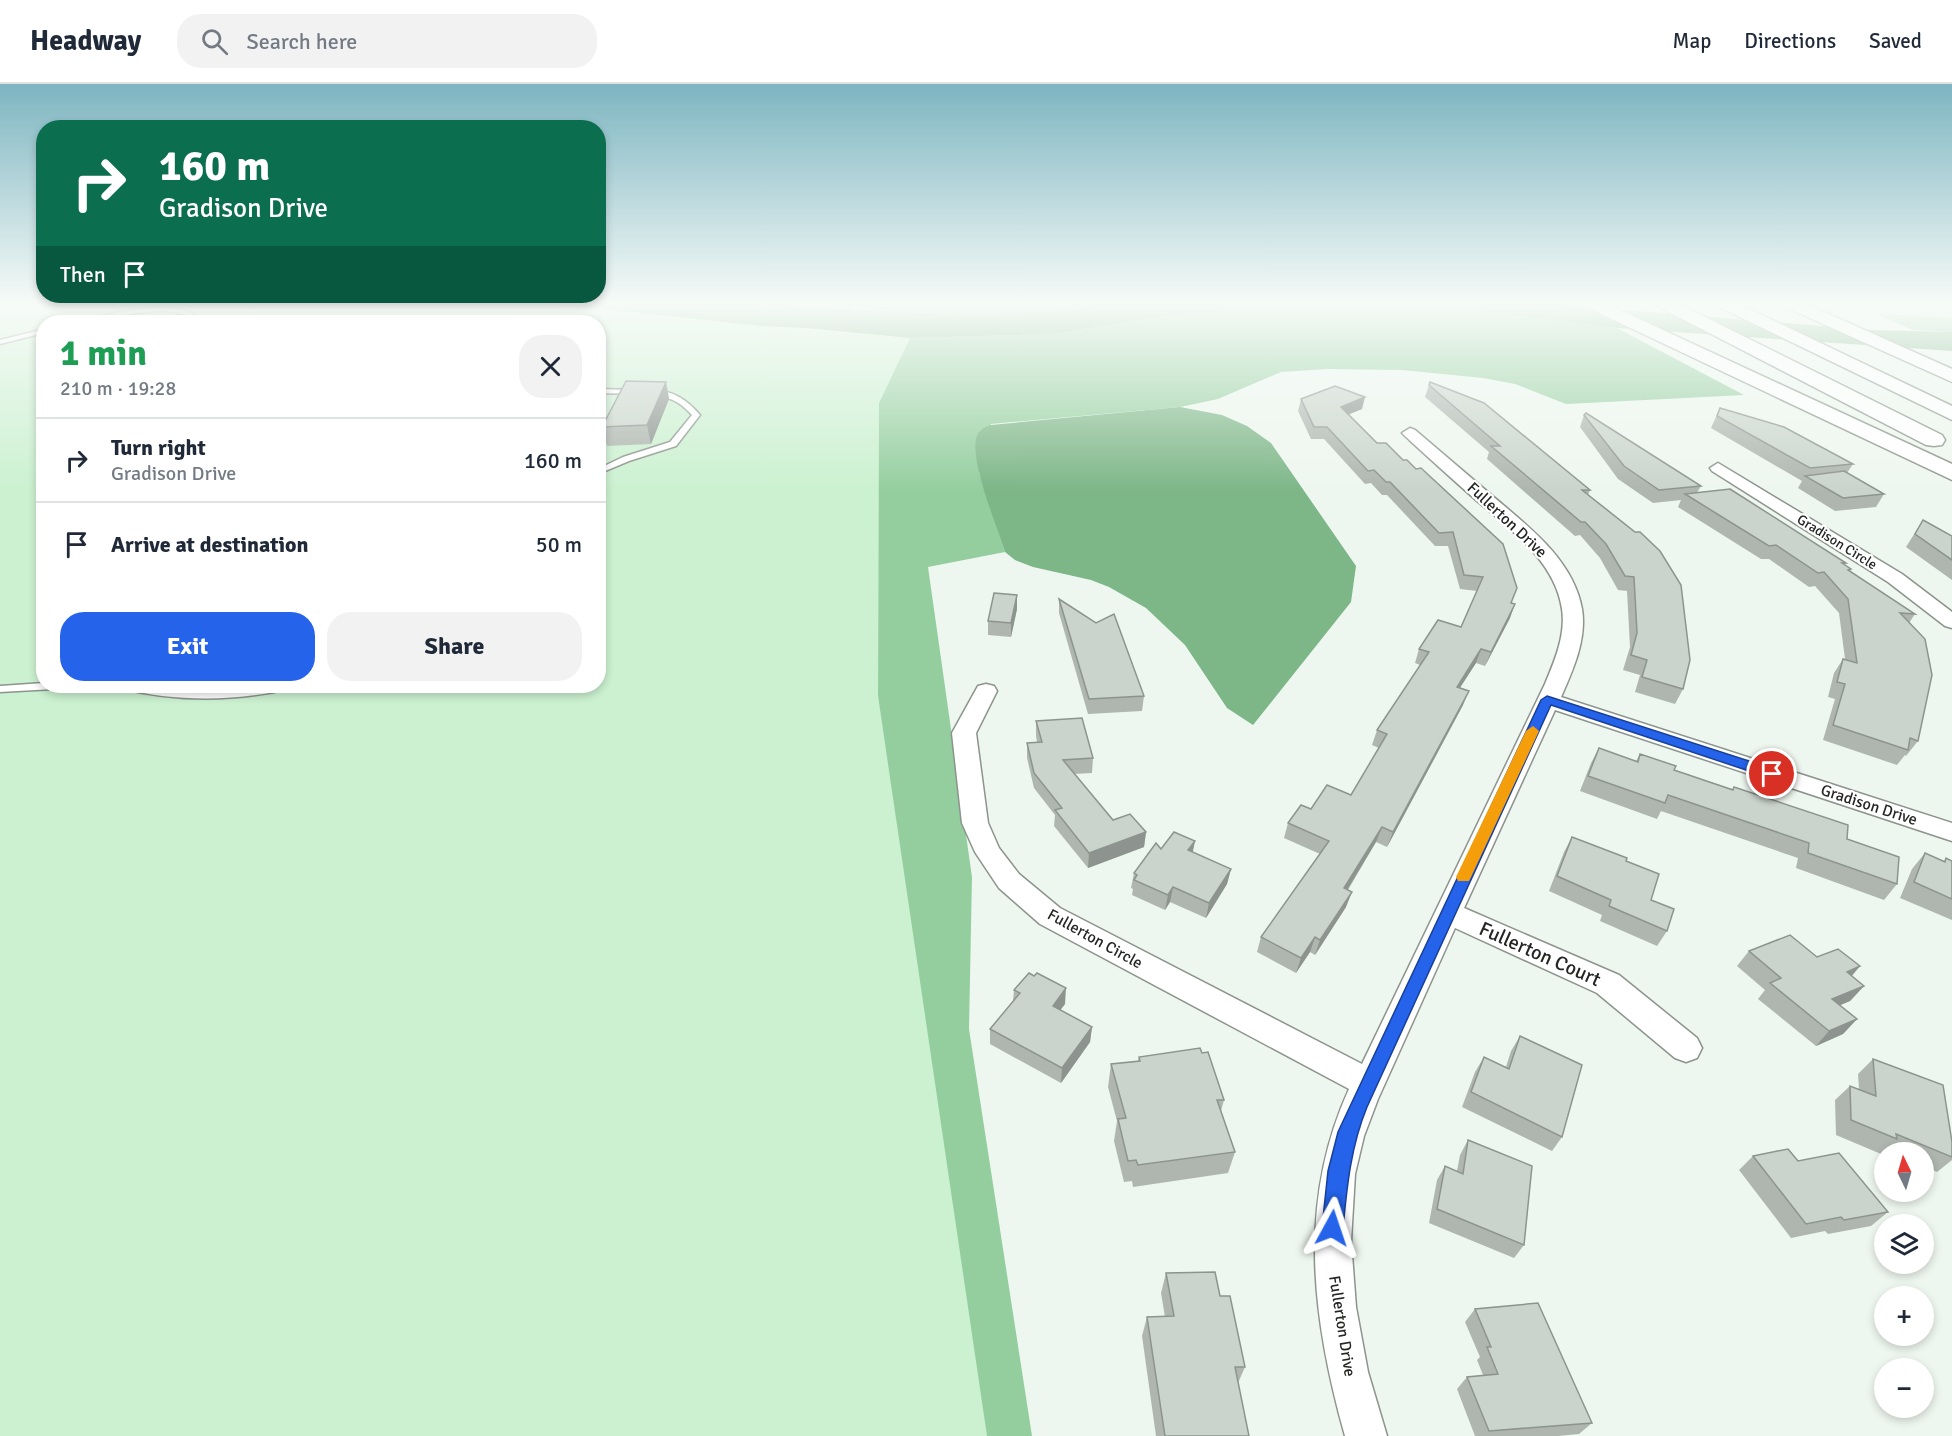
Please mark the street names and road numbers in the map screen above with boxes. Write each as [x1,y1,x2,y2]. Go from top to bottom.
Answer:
street label: Fullerton Drive [1463,478,1551,562]
street label: Gradison Circle [1794,511,1880,573]
street label: Gradison Drive [1818,780,1920,830]
street label: Fullerton Circle [1044,905,1146,973]
street label: Fullerton Court [1475,916,1605,992]
street label: Fullerton Drive [1324,1274,1360,1378]

